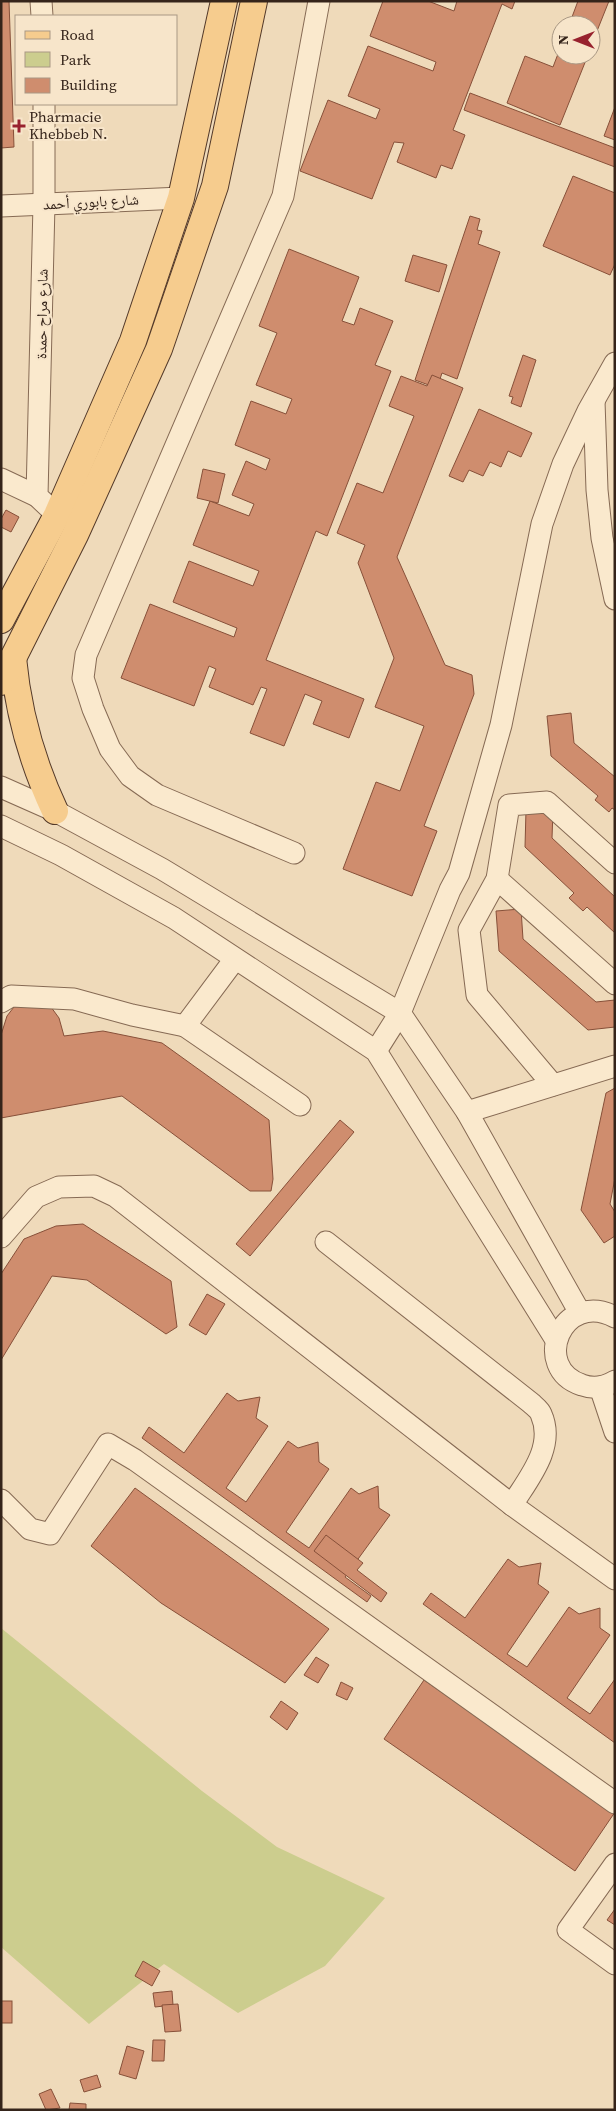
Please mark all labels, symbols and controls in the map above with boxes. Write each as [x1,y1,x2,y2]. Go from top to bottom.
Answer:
legend [15,15,178,105]
north arrow [551,15,601,65]
text: Road [60,24,94,45]
text: N [553,35,573,45]
text: Park [60,49,92,70]
text: Building [60,74,117,95]
place label: Pharmacie Khebbeb N. [29,106,107,144]
marker: Pharmacie Khebbeb N. [13,120,25,132]
street label: شارع بابوري أحمد [42,188,140,216]
street label: شارع مراح حمدة [30,268,53,359]

